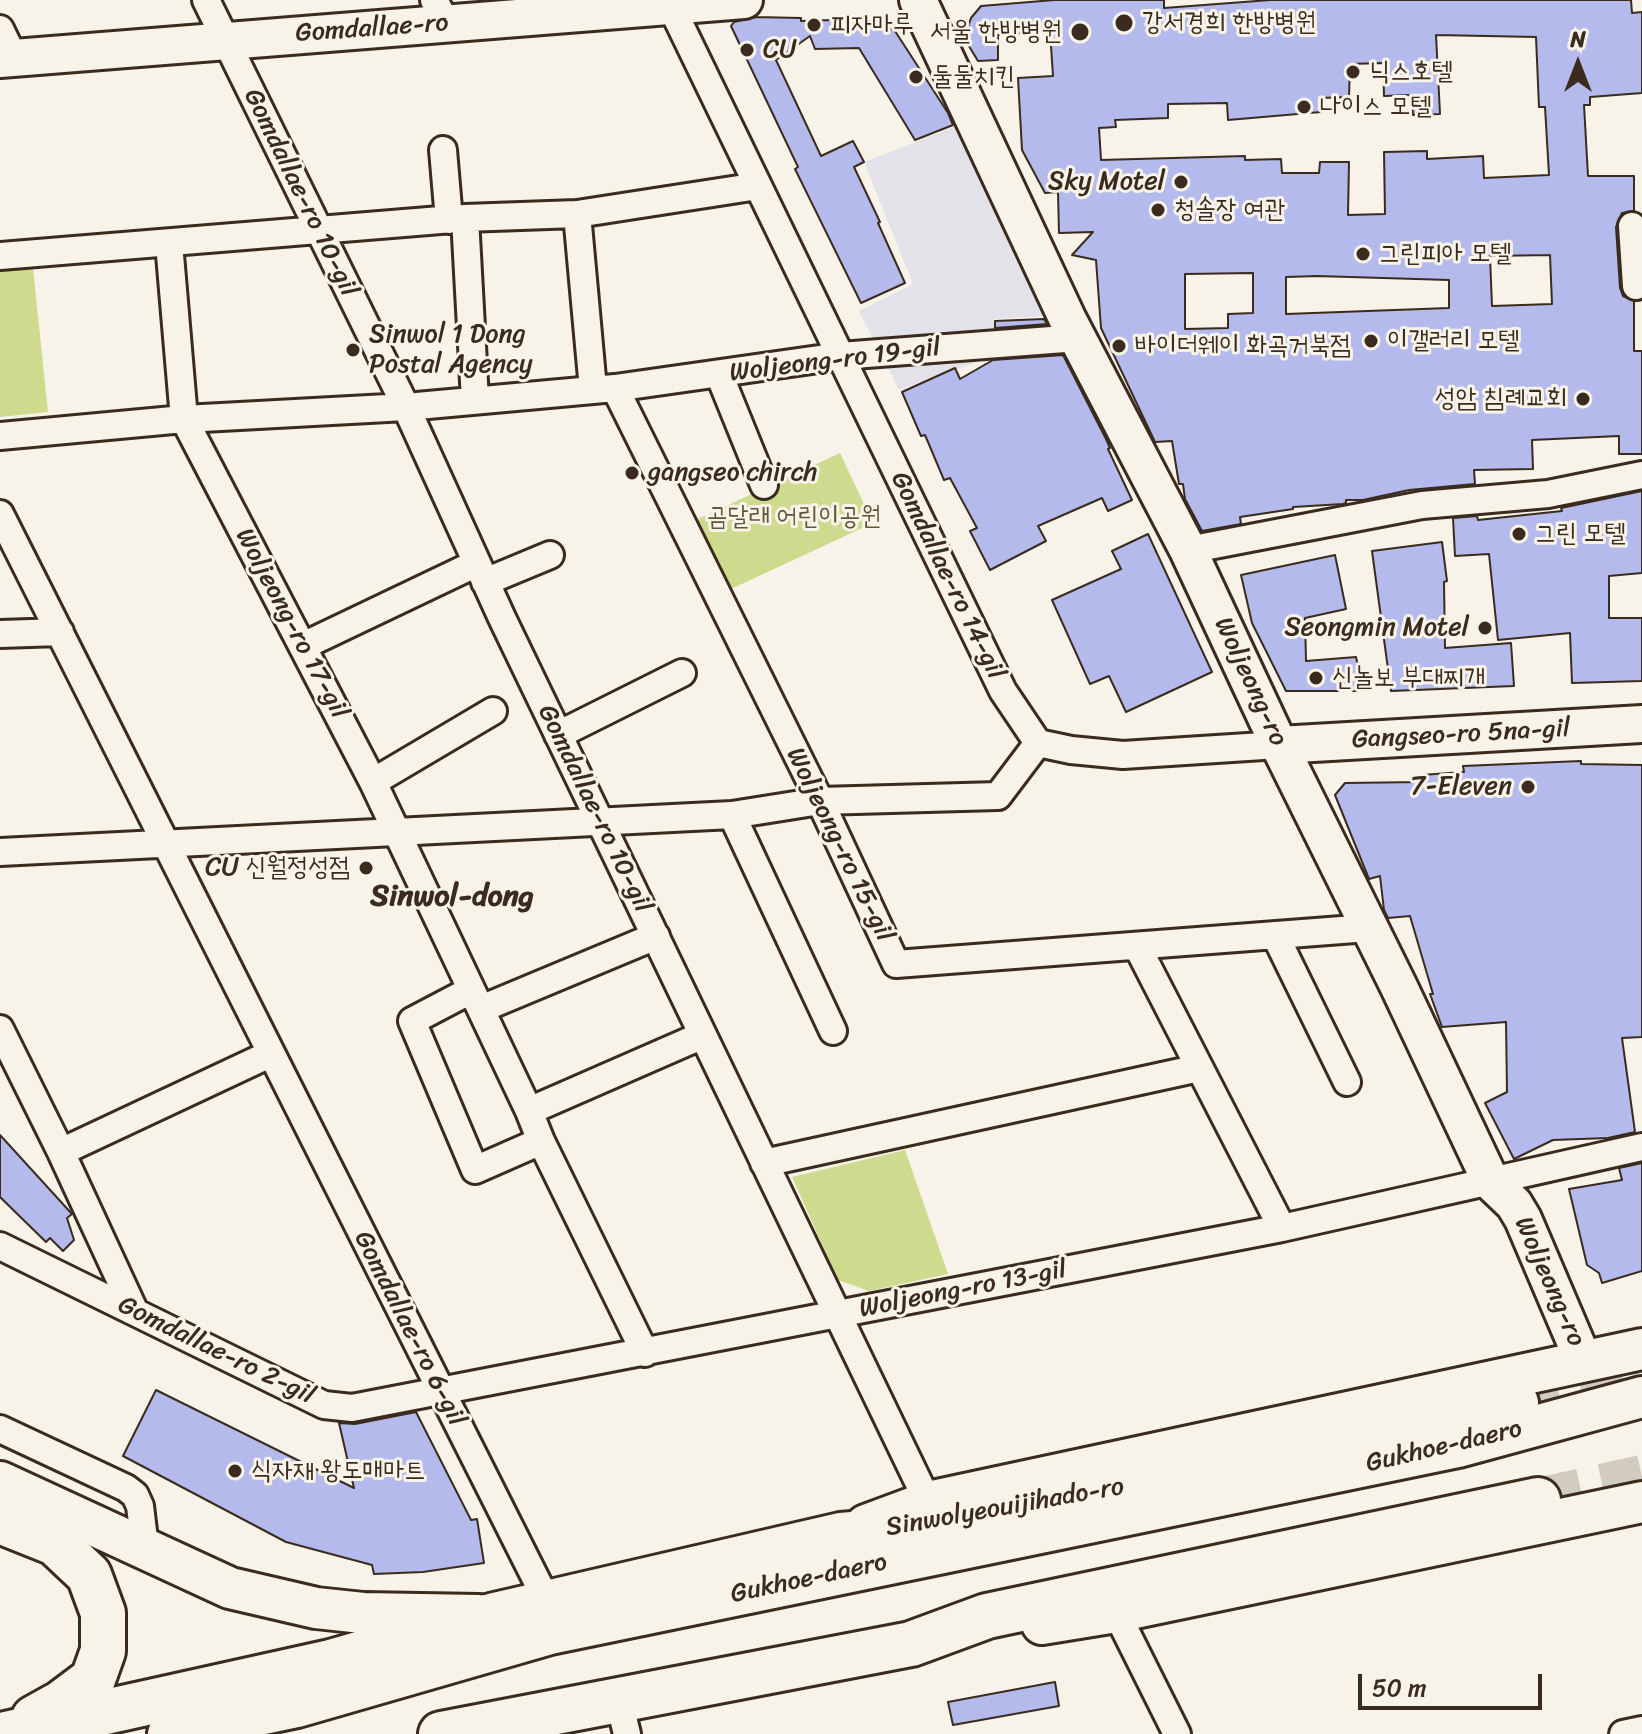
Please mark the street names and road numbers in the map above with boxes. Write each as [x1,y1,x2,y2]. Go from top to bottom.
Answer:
street label: Gomdallae-ro [294,8,450,50]
street label: Gomdallae-ro 10-gil [236,84,364,302]
street label: Woljeong-ro 19-gil [728,333,942,389]
street label: Gomdallae-ro 14-gil [883,467,1011,685]
street label: Woljeong-ro 17-gil [228,523,354,725]
street label: Woljeong-ro [1207,613,1293,751]
street label: Gomdallae-ro 10-gil [530,700,658,918]
street label: Gangseo-ro 5na-gil [1351,714,1571,756]
street label: Woljeong-ro 15-gil [778,743,900,947]
street label: Woljeong-ro [1507,1212,1591,1352]
street label: Gomdallae-ro 6-gil [346,1226,472,1432]
street label: Woljeong-ro 13-gil [857,1255,1069,1325]
street label: Gomdallae-ro 2-gil [113,1290,319,1412]
street label: Gukhoe-daero [1363,1414,1525,1480]
street label: Sinwolyeouijihado-ro [883,1472,1127,1544]
street label: Gukhoe-daero [728,1547,890,1611]

